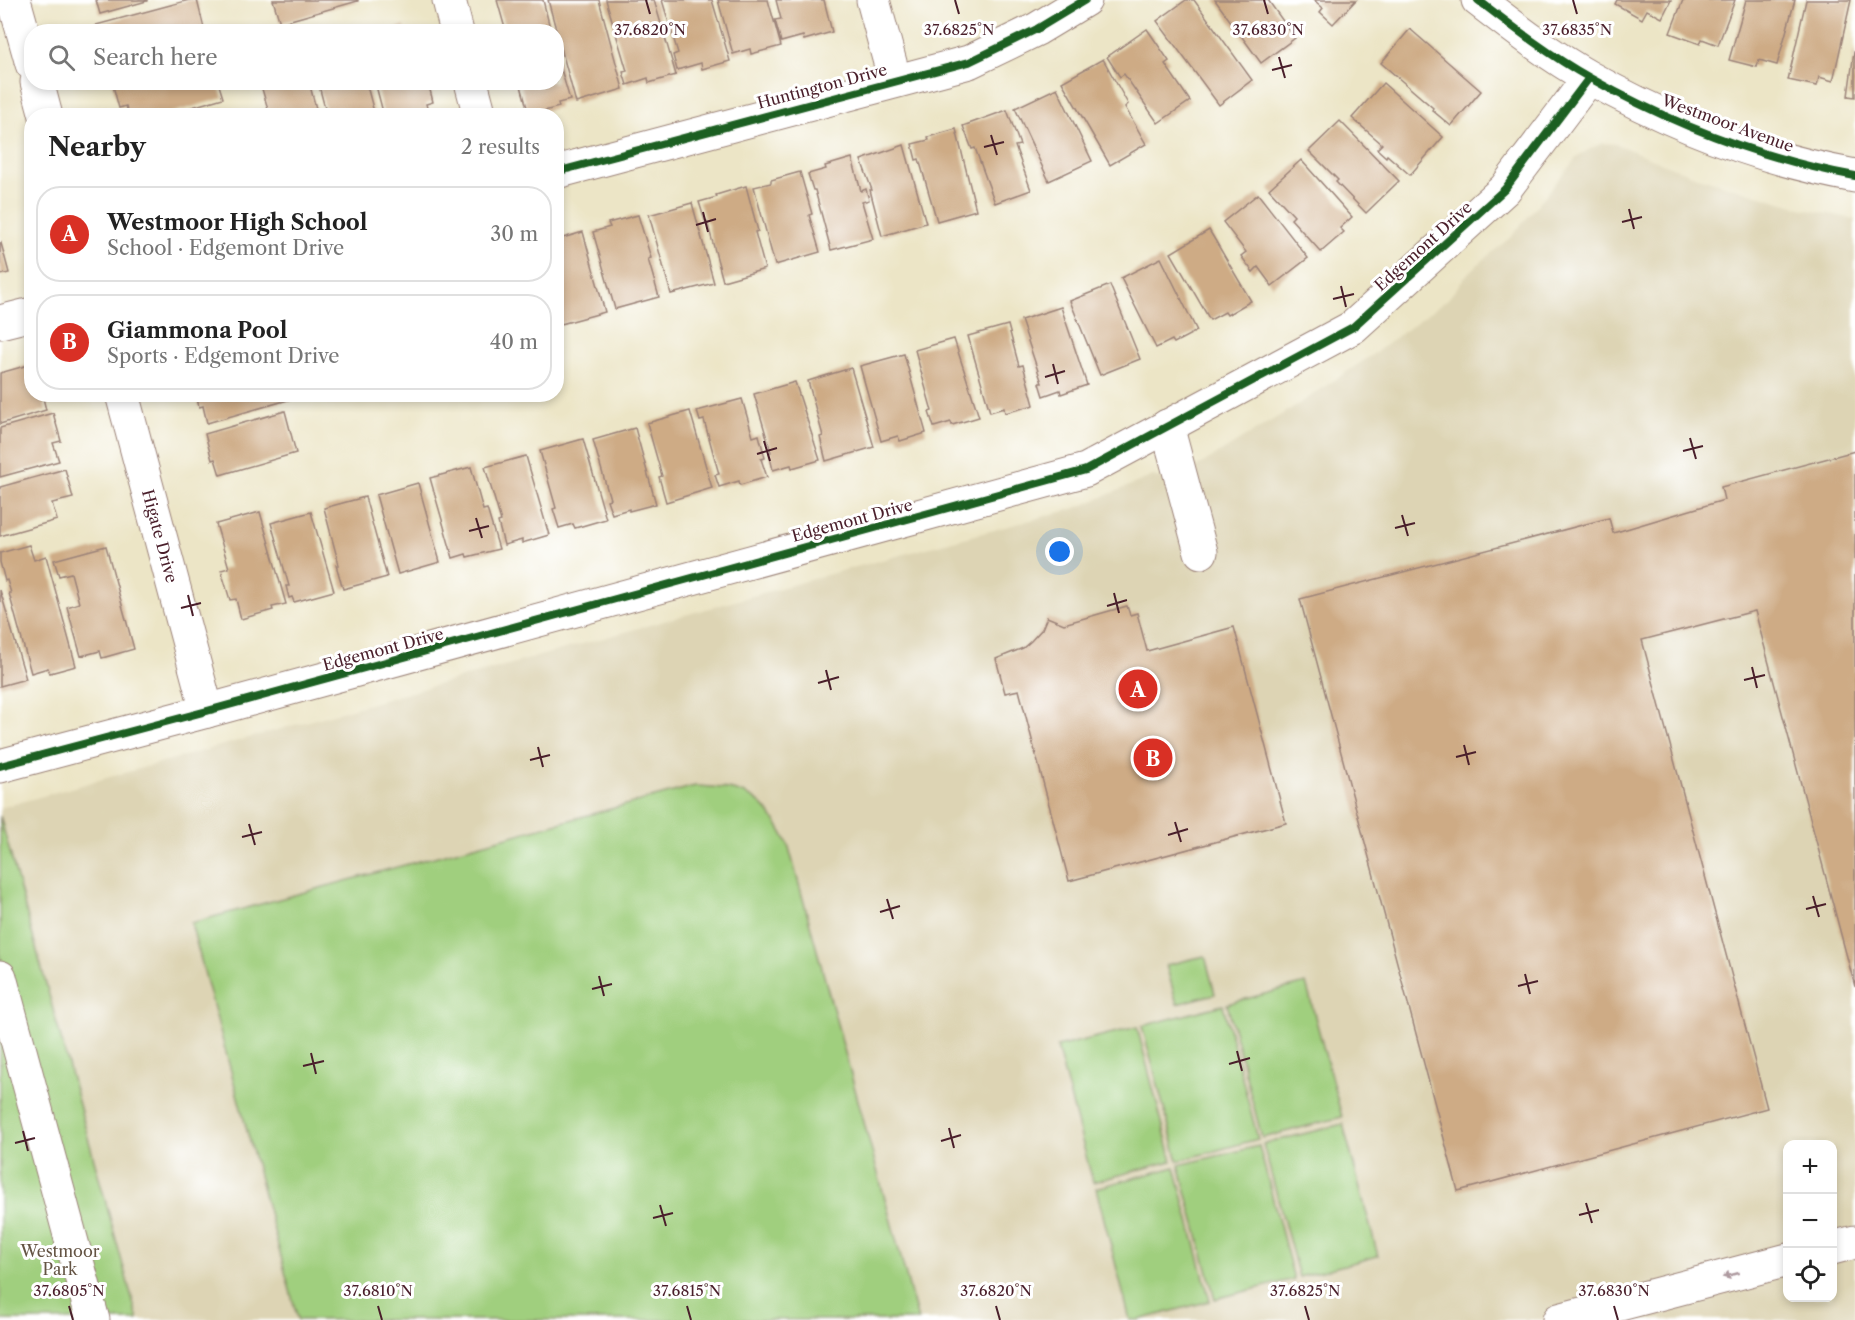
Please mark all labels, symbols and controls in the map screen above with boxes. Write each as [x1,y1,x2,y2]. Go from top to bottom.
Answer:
text: 37.6820°N [614,20,686,39]
text: 37.6825°N [924,20,994,39]
text: 37.6830°N [1232,20,1304,39]
text: 37.6835°N [1542,20,1612,39]
search box [24,24,564,90]
icon: search [45,41,78,74]
text: Search here [93,44,218,71]
street label: Huntington Drive [755,59,889,113]
street label: Westmoor Avenue [1658,89,1797,156]
text: Nearby [48,131,146,163]
text: 2 results [461,135,540,159]
street label: Edgemont Drive [1370,197,1476,295]
text: Westmoor High School [107,209,368,236]
text: A [62,222,77,246]
text: 30 m [490,222,538,246]
text: School · Edgemont Drive [107,236,344,260]
text: Giammona Pool [107,317,287,344]
text: B [62,330,77,354]
text: 40 m [490,330,538,354]
text: Sports · Edgemont Drive [107,344,339,368]
street label: Higate Drive [138,487,182,585]
street label: Edgemont Drive [789,494,915,546]
your location [1045,537,1074,566]
street label: Edgemont Drive [320,623,446,675]
pin: A [1118,666,1158,712]
pin: B [1134,736,1172,780]
map controls [1783,1140,1837,1302]
button: + [1783,1140,1837,1194]
button: − [1783,1194,1837,1248]
park label: Westmoor Park [20,1241,100,1279]
button: locate [1783,1248,1837,1302]
one-way arrow [1722,1271,1740,1280]
text: 37.6805°N [33,1281,105,1300]
text: 37.6810°N [343,1281,413,1300]
text: 37.6815°N [653,1281,721,1300]
text: 37.6820°N [960,1281,1032,1300]
text: 37.6825°N [1270,1281,1340,1300]
text: 37.6830°N [1578,1281,1650,1300]

